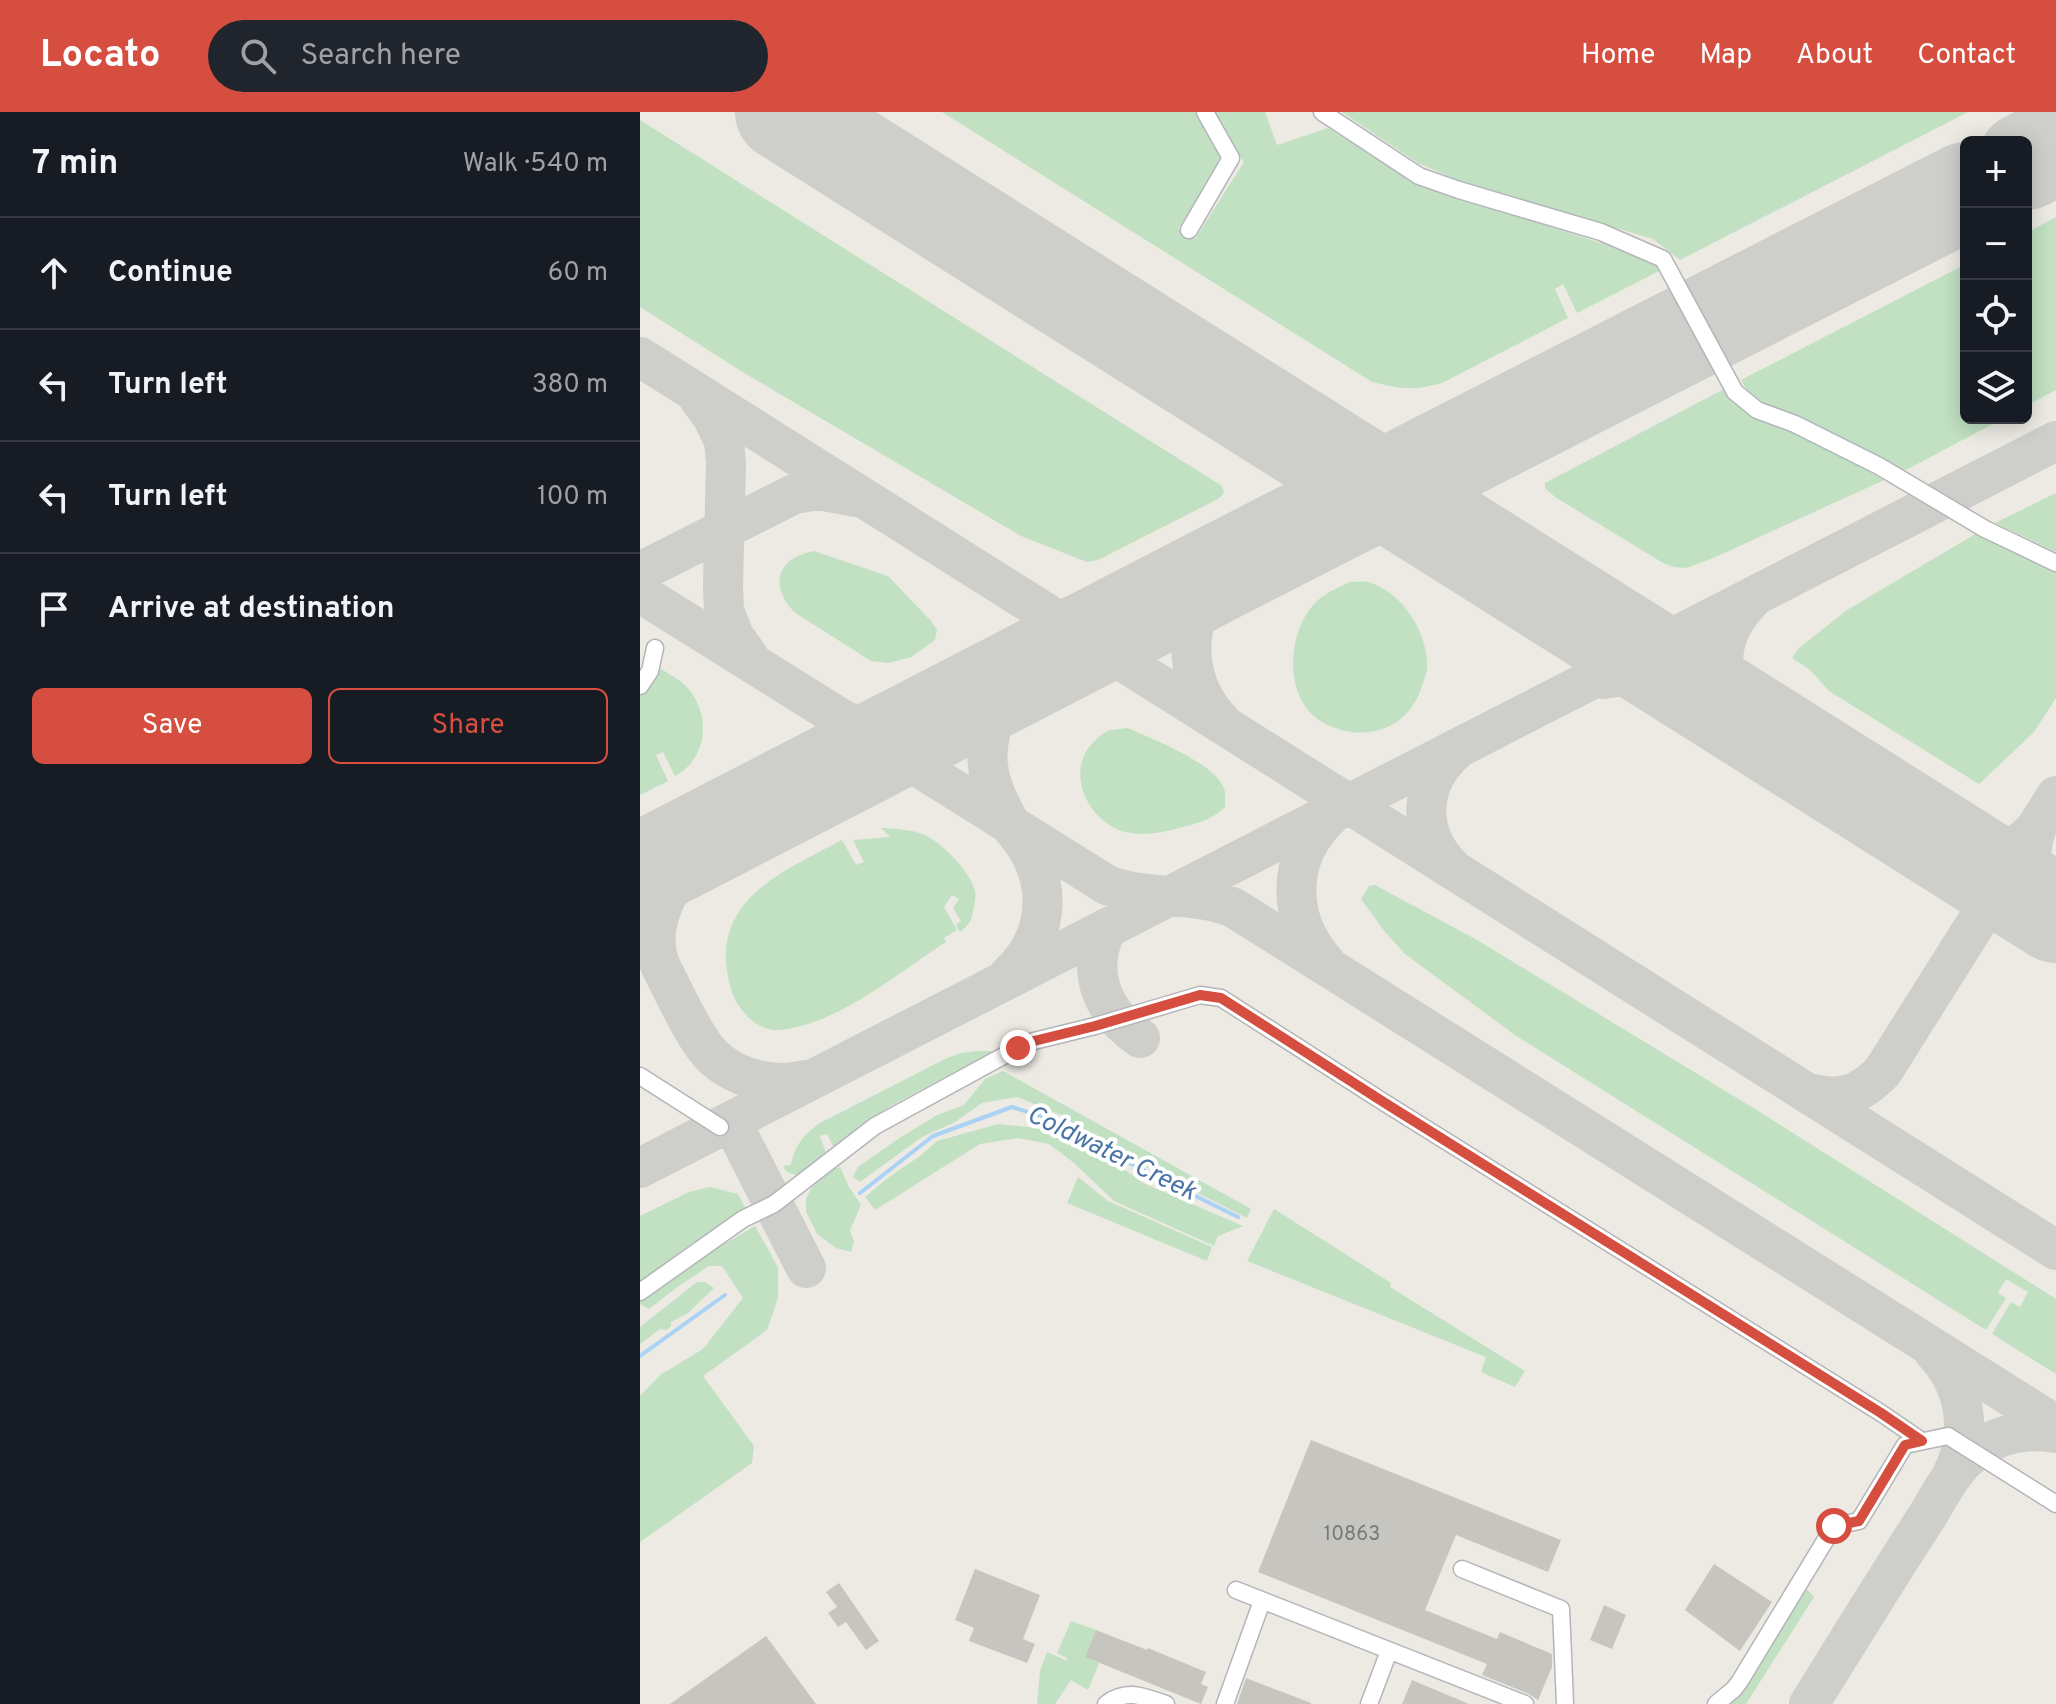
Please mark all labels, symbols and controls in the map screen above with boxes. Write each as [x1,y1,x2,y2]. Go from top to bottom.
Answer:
search box [208,20,768,92]
text: Locato [40,32,160,81]
icon: search [236,34,280,78]
text: Search here [300,38,461,75]
text: Home [1581,38,1655,74]
text: Map [1699,38,1752,74]
text: About [1796,38,1873,74]
text: Contact [1917,38,2016,74]
map controls [1960,136,2032,424]
button: + [1960,136,2032,208]
text: 7 min [32,143,118,186]
text: Walk · 540 m [463,148,608,181]
button: − [1960,208,2032,280]
icon: ahead [32,251,76,295]
text: Continue [108,255,233,292]
text: 60 m [548,257,608,290]
button: locate [1960,280,2032,352]
button: layers [1960,352,2032,424]
icon: left [32,363,76,407]
text: Turn left [108,367,228,404]
text: 380 m [532,369,608,402]
icon: left [32,475,76,519]
text: Turn left [108,479,228,516]
text: 100 m [537,481,608,514]
icon: arrive [32,587,76,631]
text: Arrive at destination [108,591,394,628]
button: Save [32,688,312,764]
button: Share [328,688,608,764]
route end [1000,1030,1036,1066]
water label: Coldwater Creek [1021,1099,1202,1210]
route start [1816,1508,1852,1544]
house number: 10863 [1324,1522,1380,1548]

